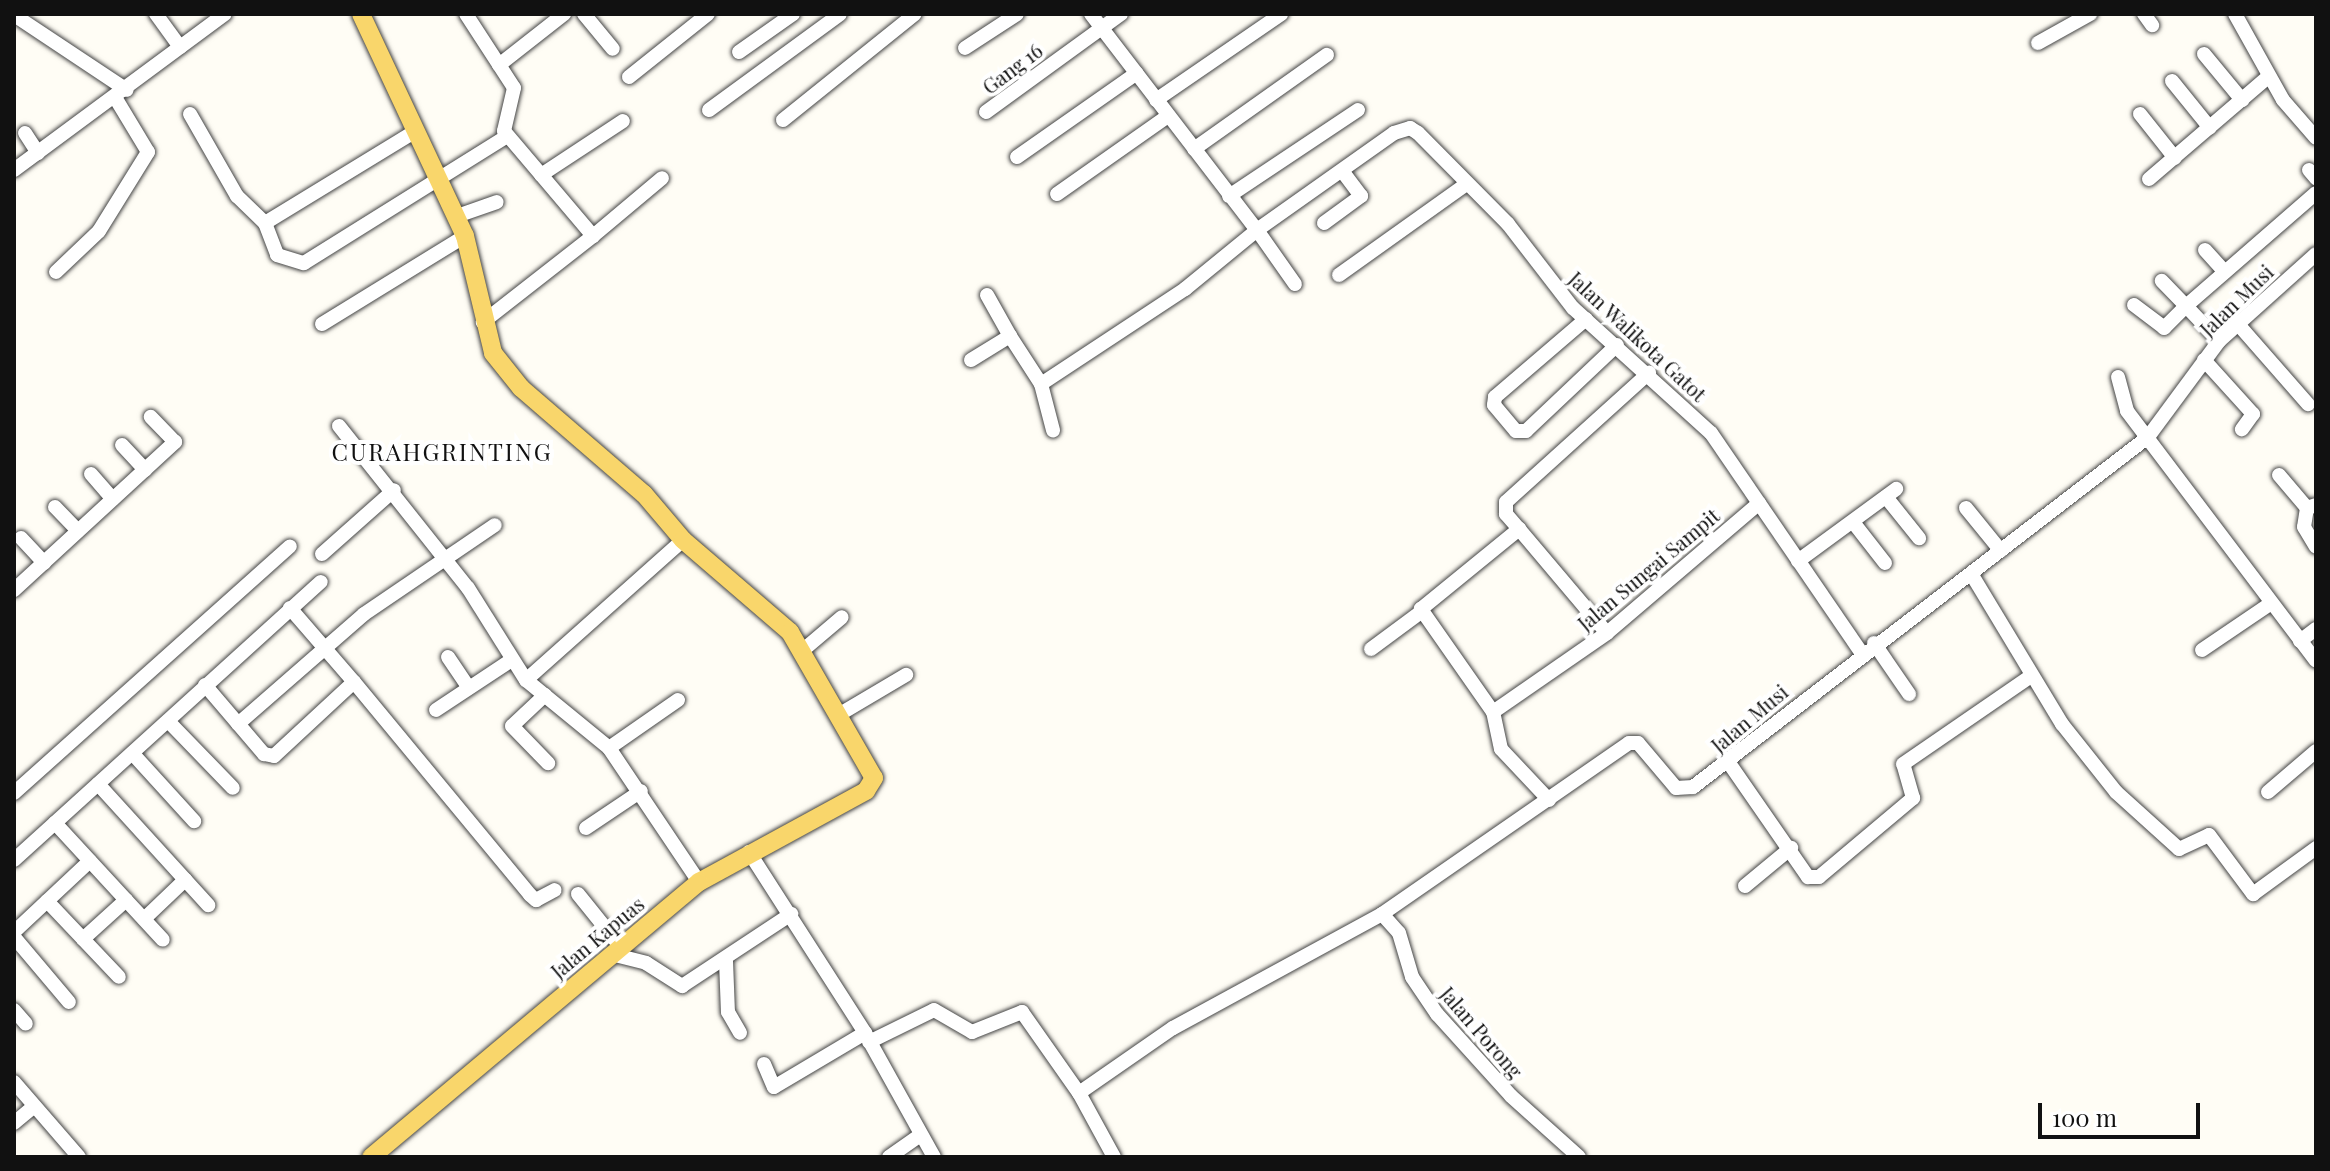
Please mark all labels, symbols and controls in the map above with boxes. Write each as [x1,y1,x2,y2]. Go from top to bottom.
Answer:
street label: Gang 16 [977,38,1047,98]
street label: Jalan Musi [2194,259,2278,341]
street label: Jalan Walikota Gatot [1564,266,1712,406]
district label: CURAHGRINTING [331,438,553,466]
street label: Jalan Sungai Sampit [1572,503,1724,635]
street label: Jalan Musi [1706,679,1792,757]
street label: Jalan Kapuas [546,891,648,983]
street label: Jalan Porong [1436,982,1528,1082]
scale bar [2042,1087,2204,1137]
text: 100 m [2052,1101,2117,1133]

